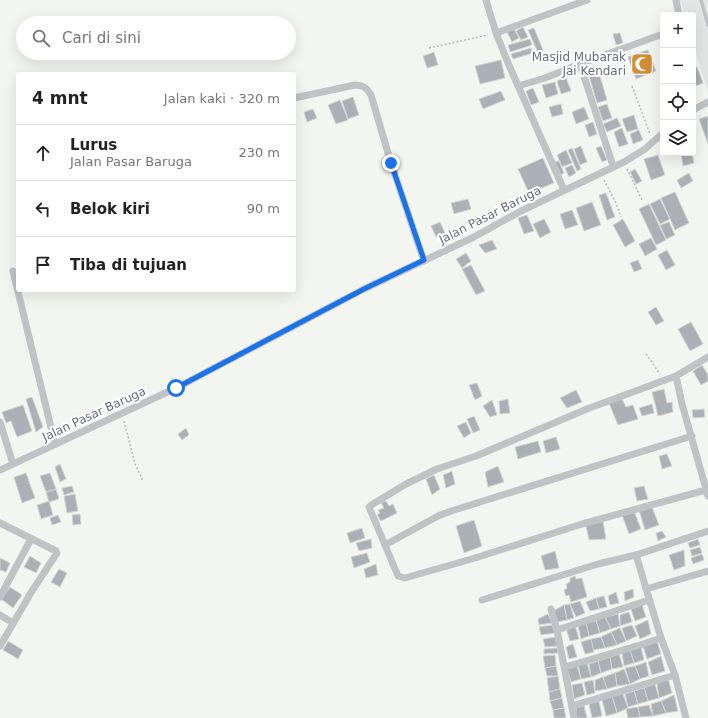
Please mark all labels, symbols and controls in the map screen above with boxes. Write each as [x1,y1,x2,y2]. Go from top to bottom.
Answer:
map controls [660,12,696,156]
button: + [660,12,696,48]
search box [16,16,296,60]
icon: search [30,27,52,49]
text: Cari di sini [62,29,141,47]
button: − [660,48,696,84]
place label: Masjid Mubarak Jai Kendari [532,50,626,78]
mosque icon: Masjid Mubarak Jai Kendari [629,51,655,77]
button: locate [660,84,696,120]
text: 4 mnt [32,88,88,108]
text: Jalan kaki · 320 m [164,91,280,106]
button: layers [660,120,696,156]
text: Lurus [70,136,117,154]
icon: ahead [32,142,54,164]
text: 230 m [238,145,280,160]
text: Jalan Pasar Baruga [70,154,192,169]
route end [382,154,400,172]
street label: Jalan Pasar Baruga [436,183,543,247]
icon: left [32,198,54,220]
text: Belok kiri [70,200,150,218]
text: 90 m [247,201,280,216]
icon: arrive [32,254,54,276]
text: Tiba di tujuan [70,256,187,274]
route start [167,379,185,397]
street label: Jalan Pasar Baruga [39,384,148,445]

